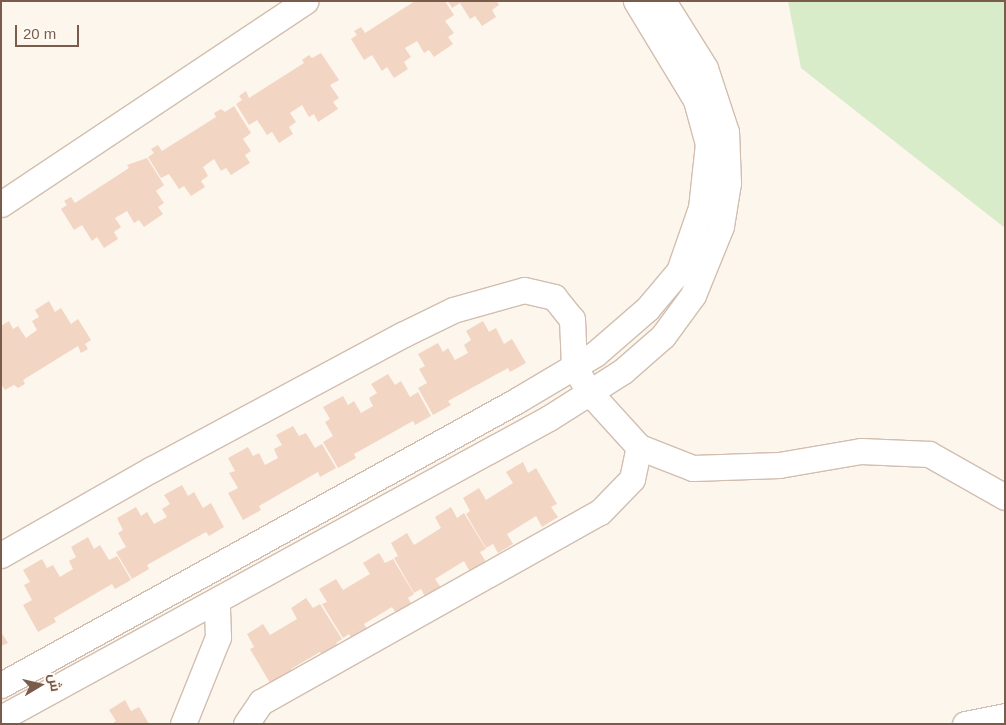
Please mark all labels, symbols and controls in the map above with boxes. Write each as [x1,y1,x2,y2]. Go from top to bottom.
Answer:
scale bar [18,15,81,47]
text: 20 m [23,25,56,42]
north arrow [15,660,65,710]
text: ش [46,673,64,693]

